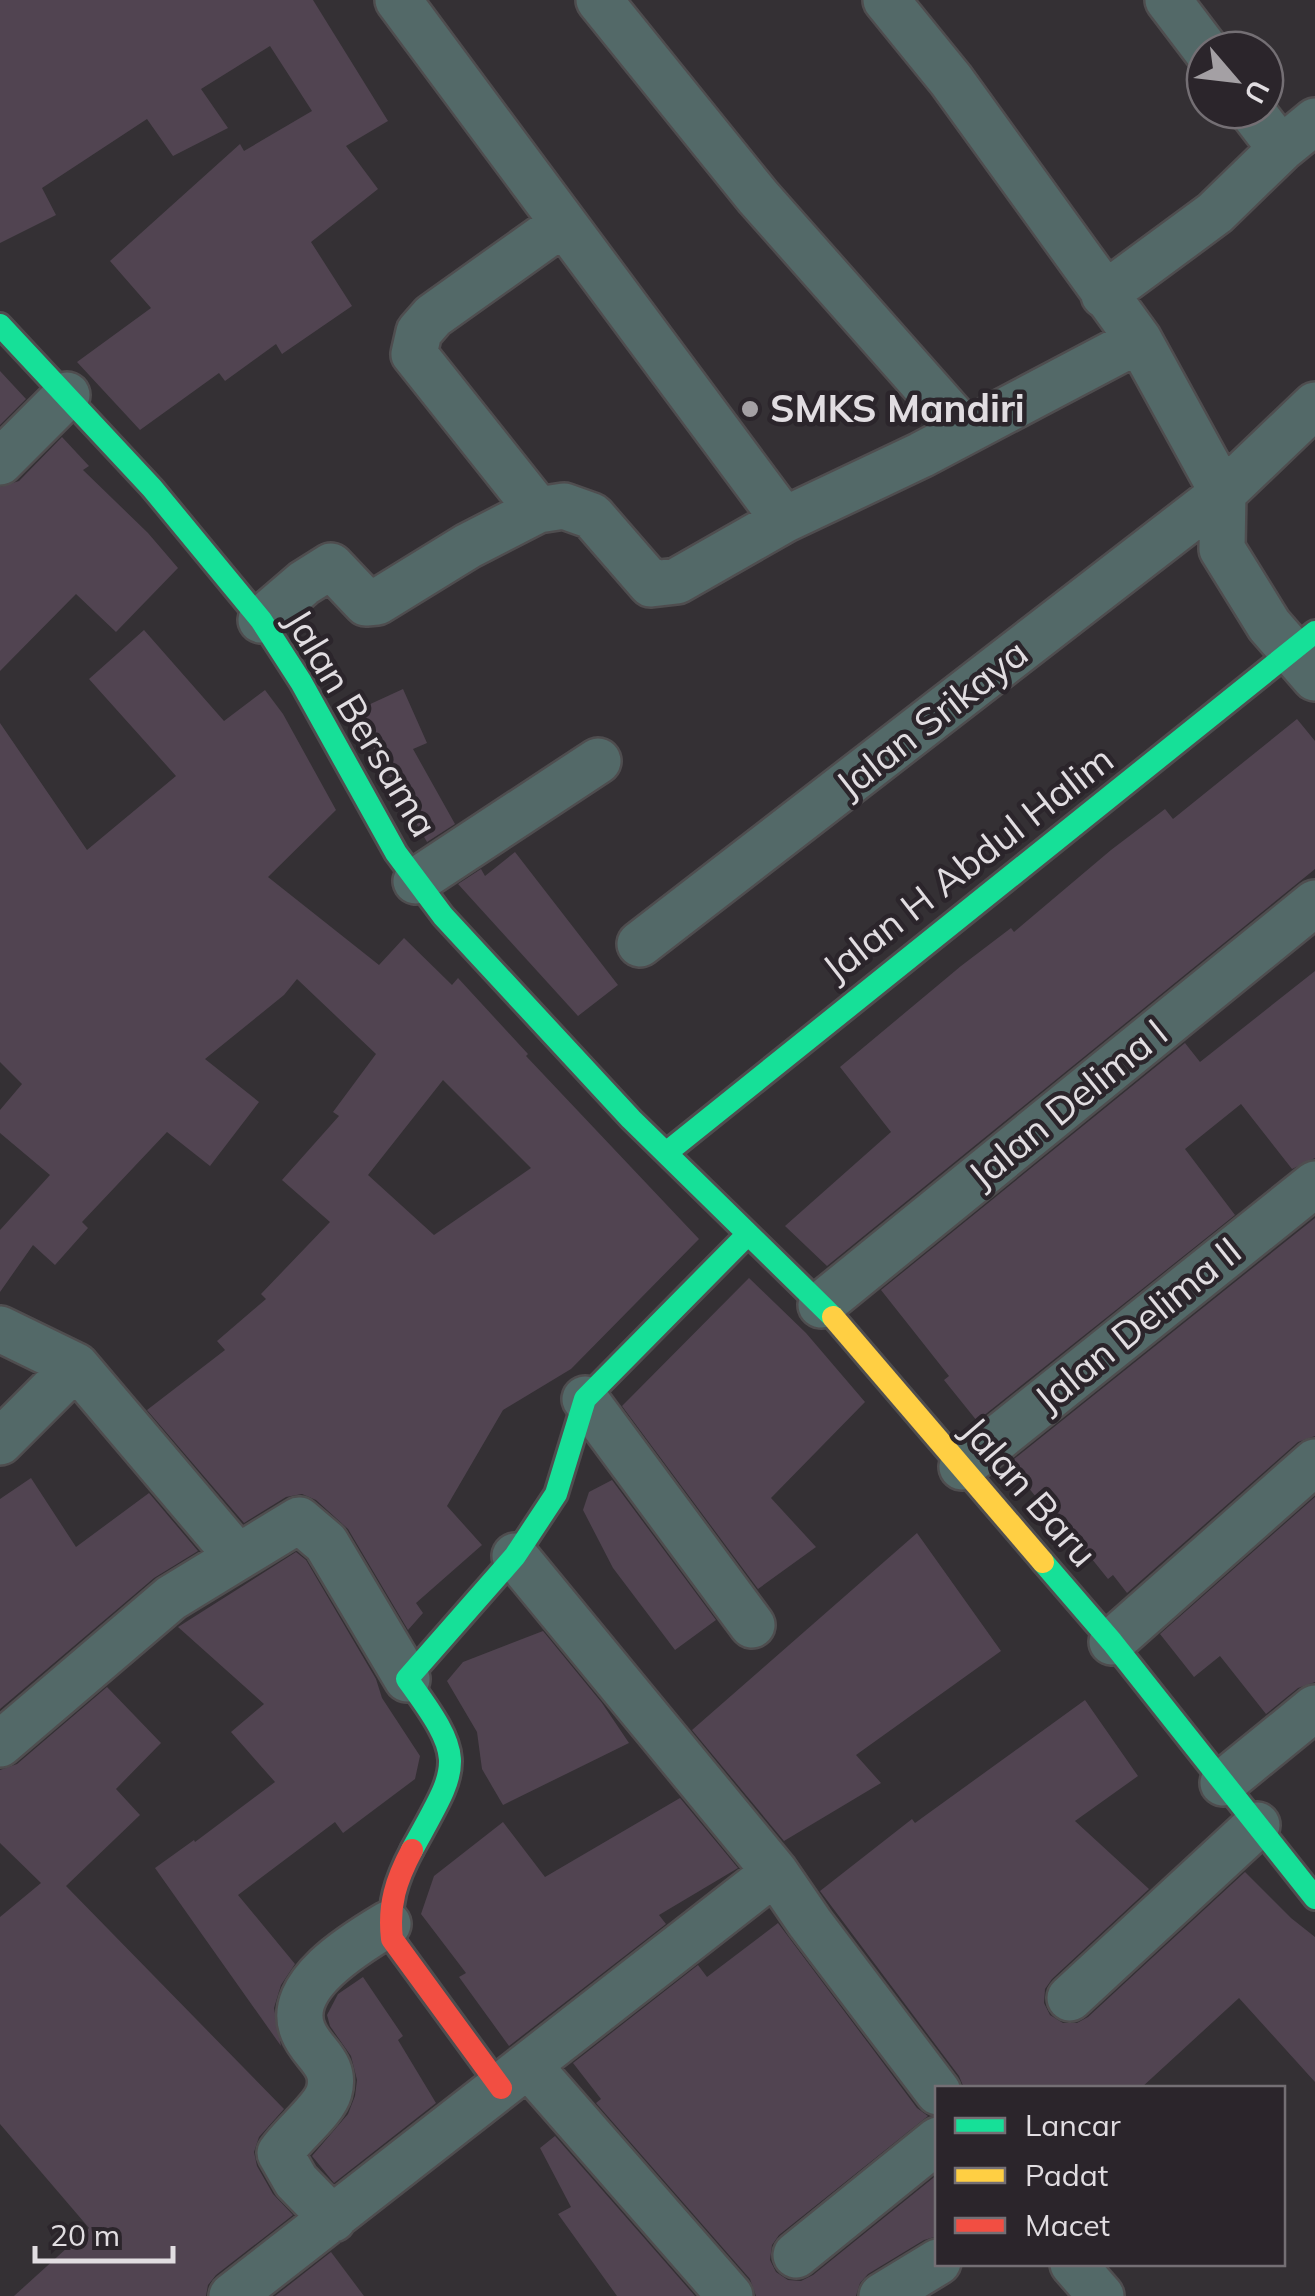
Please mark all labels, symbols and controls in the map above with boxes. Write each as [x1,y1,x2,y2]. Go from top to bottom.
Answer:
north arrow [1185,30,1285,130]
text: U [1237,75,1278,109]
place label: SMKS Mandiri [770,384,1025,432]
marker: SMKS Mandiri [739,398,761,420]
street label: Jalan Bersama [275,600,449,845]
street label: Jalan Srikaya [826,628,1037,808]
street label: Jalan H Abdul Halim [812,735,1122,992]
street label: Jalan Delima I [958,1008,1177,1198]
street label: Jalan Delima II [1024,1226,1250,1422]
street label: Jalan Baru [951,1406,1108,1576]
legend [935,2086,1285,2266]
text: Lancar [1025,2106,1121,2144]
text: Padat [1025,2156,1108,2194]
scale bar [35,2201,172,2263]
text: Macet [1025,2206,1110,2244]
text: 20 m [50,2216,120,2254]

